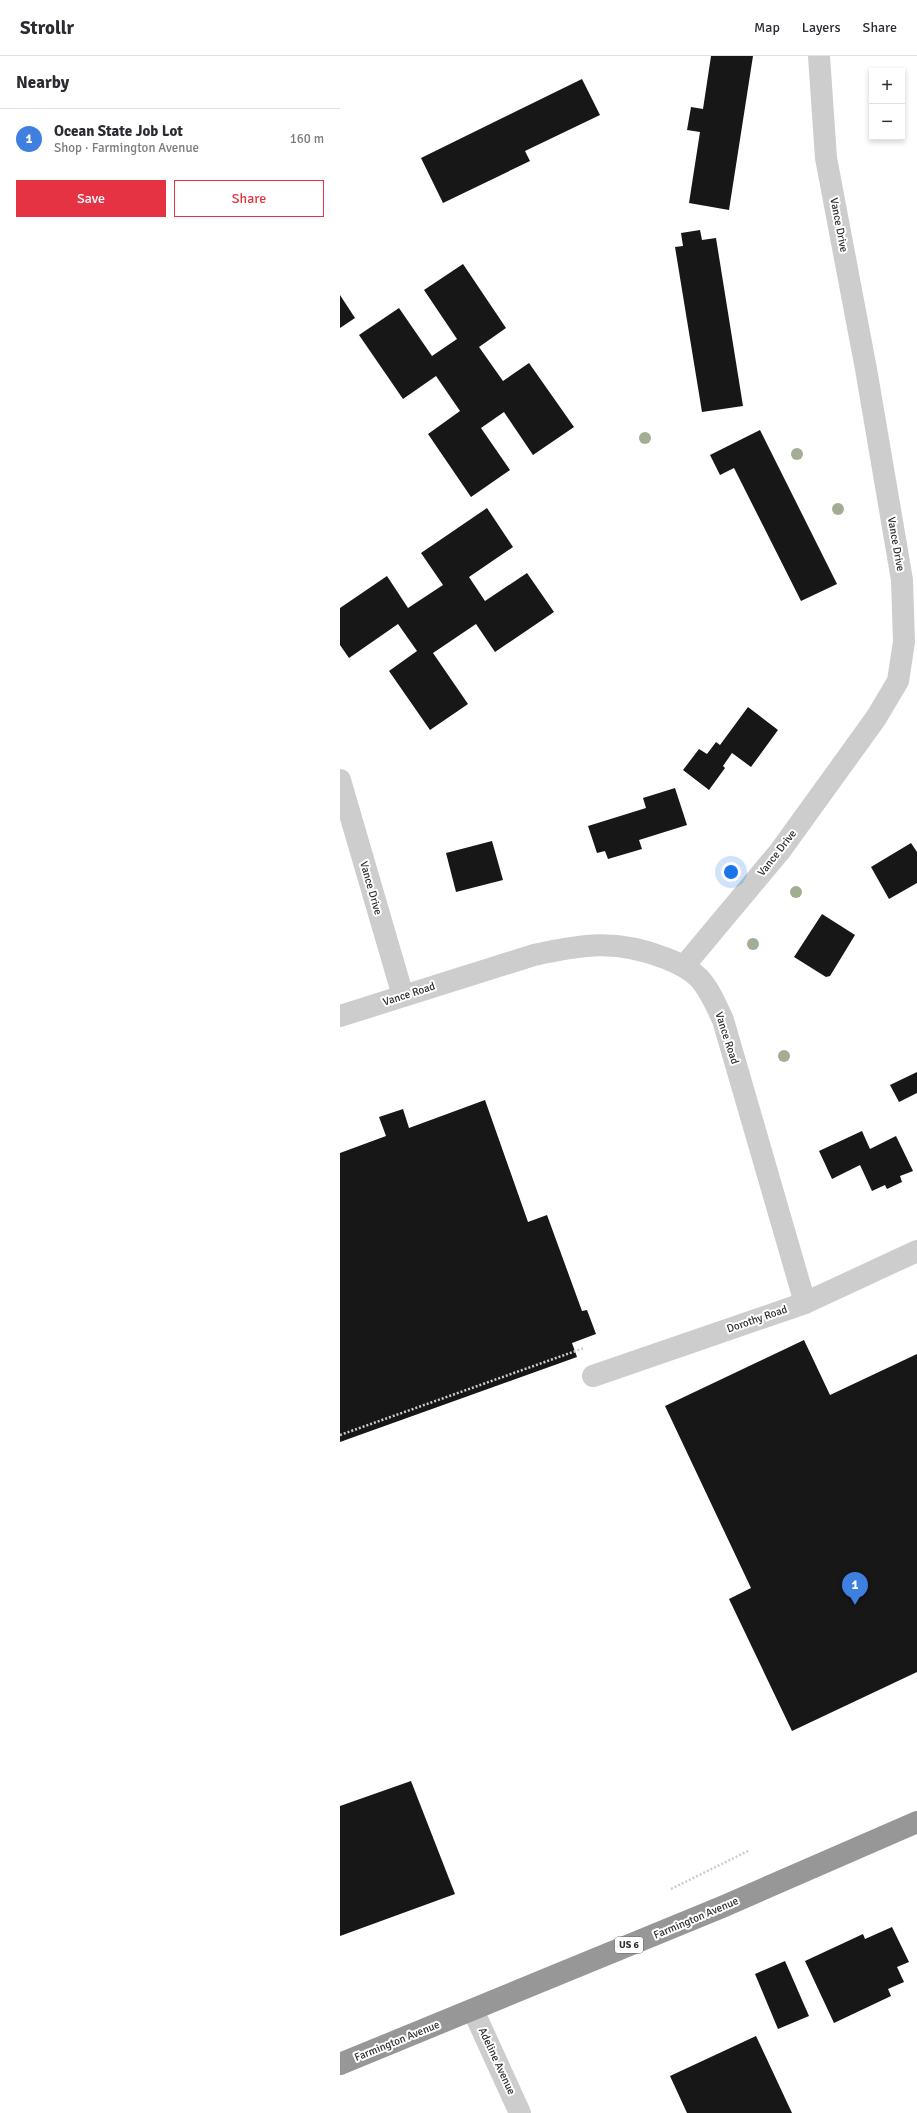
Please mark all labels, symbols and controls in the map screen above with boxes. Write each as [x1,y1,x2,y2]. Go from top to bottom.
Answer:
text: Strollr [20,16,74,40]
text: Map [754,19,780,36]
text: Layers [802,19,841,36]
text: Share [863,19,897,36]
map controls [869,68,905,140]
button: + [869,68,905,104]
text: Nearby [16,72,69,93]
button: − [869,104,905,140]
text: Ocean State Job Lot [54,122,183,140]
text: 1 [25,131,33,147]
text: 160 m [290,131,324,147]
text: Shop · Farmington Avenue [54,140,199,156]
button: Save [16,180,166,217]
button: Share [174,180,324,217]
street label: Vance Drive [827,197,851,253]
street label: Vance Drive [885,516,907,572]
street label: Vance Drive [755,827,799,879]
street label: Vance Drive [357,860,385,916]
your location [721,862,741,882]
street label: Vance Road [381,979,437,1009]
street label: Vance Road [712,1010,742,1066]
street label: Dorothy Road [725,1303,789,1335]
pin: 1 [842,1572,868,1605]
street label: Farmington Avenue [652,1894,740,1942]
road number: US 6 [615,1937,643,1953]
street label: Farmington Avenue [352,2018,442,2064]
street label: Adeline Avenue [476,2025,518,2097]

